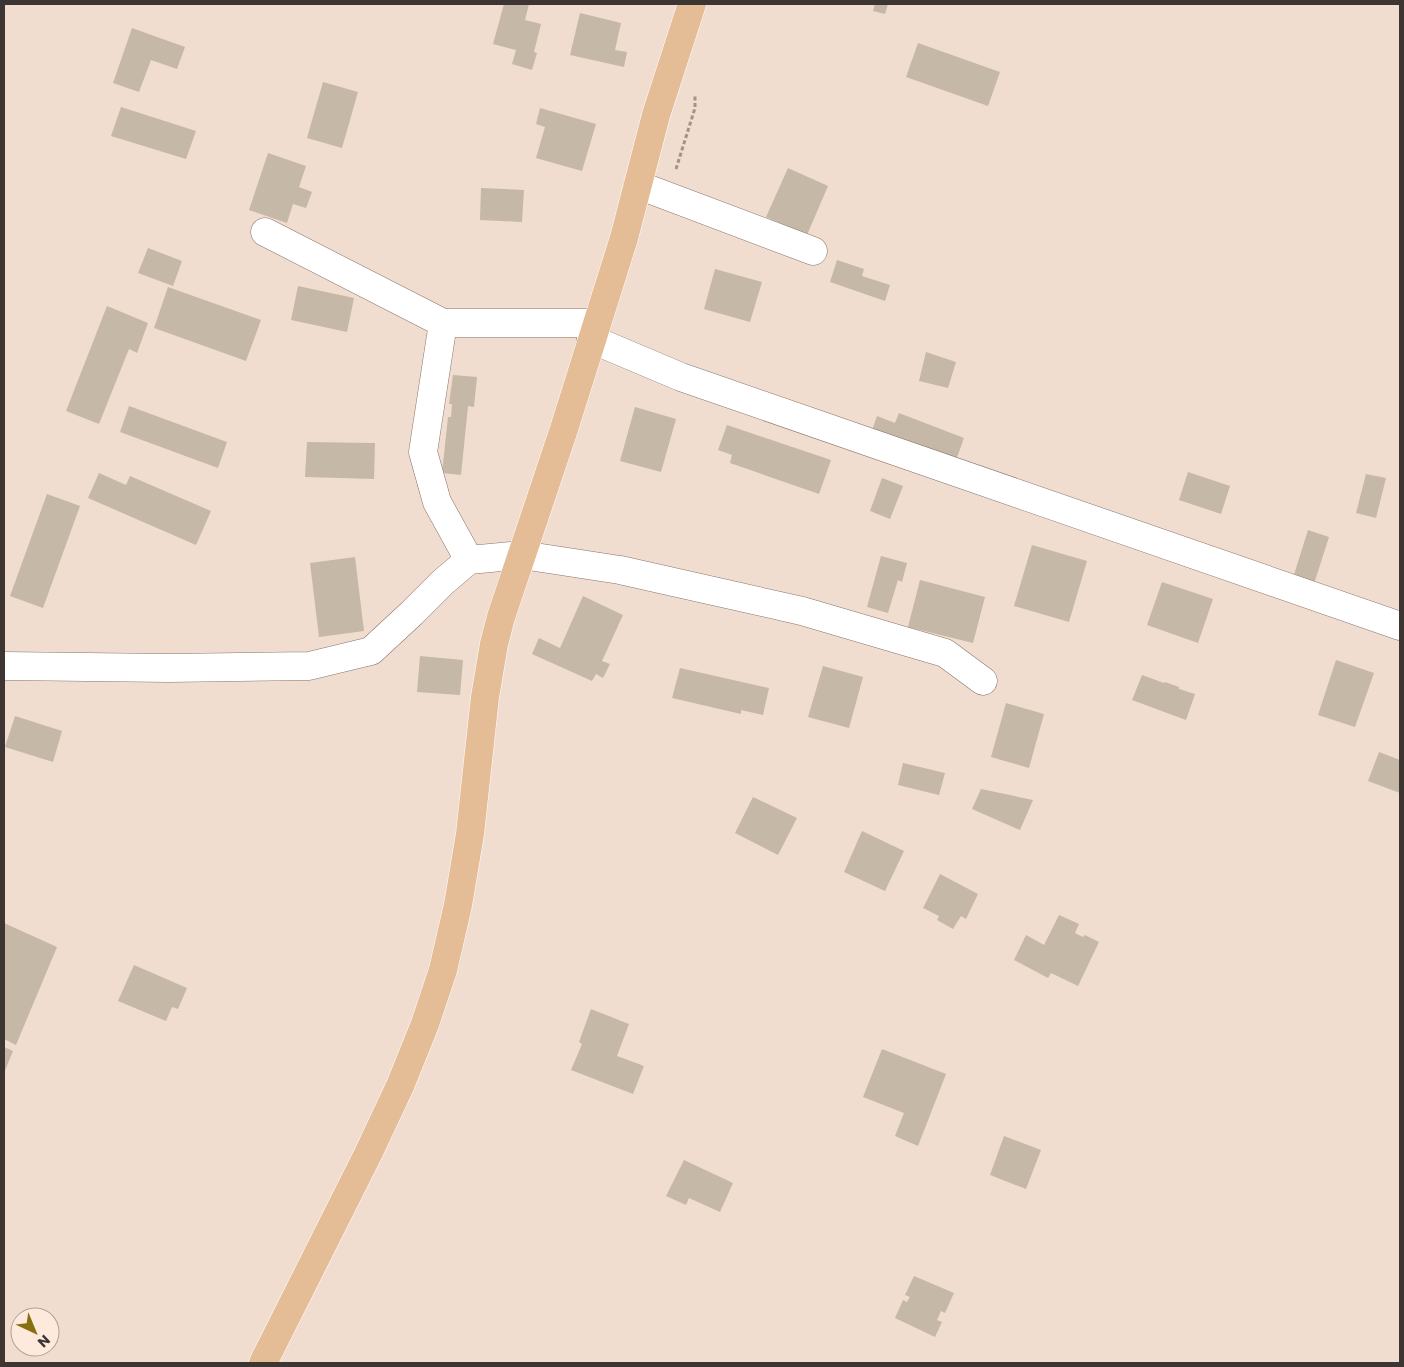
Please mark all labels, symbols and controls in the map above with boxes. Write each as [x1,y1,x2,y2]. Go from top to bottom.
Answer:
north arrow [10,1307,60,1357]
text: N [33,1331,55,1352]

